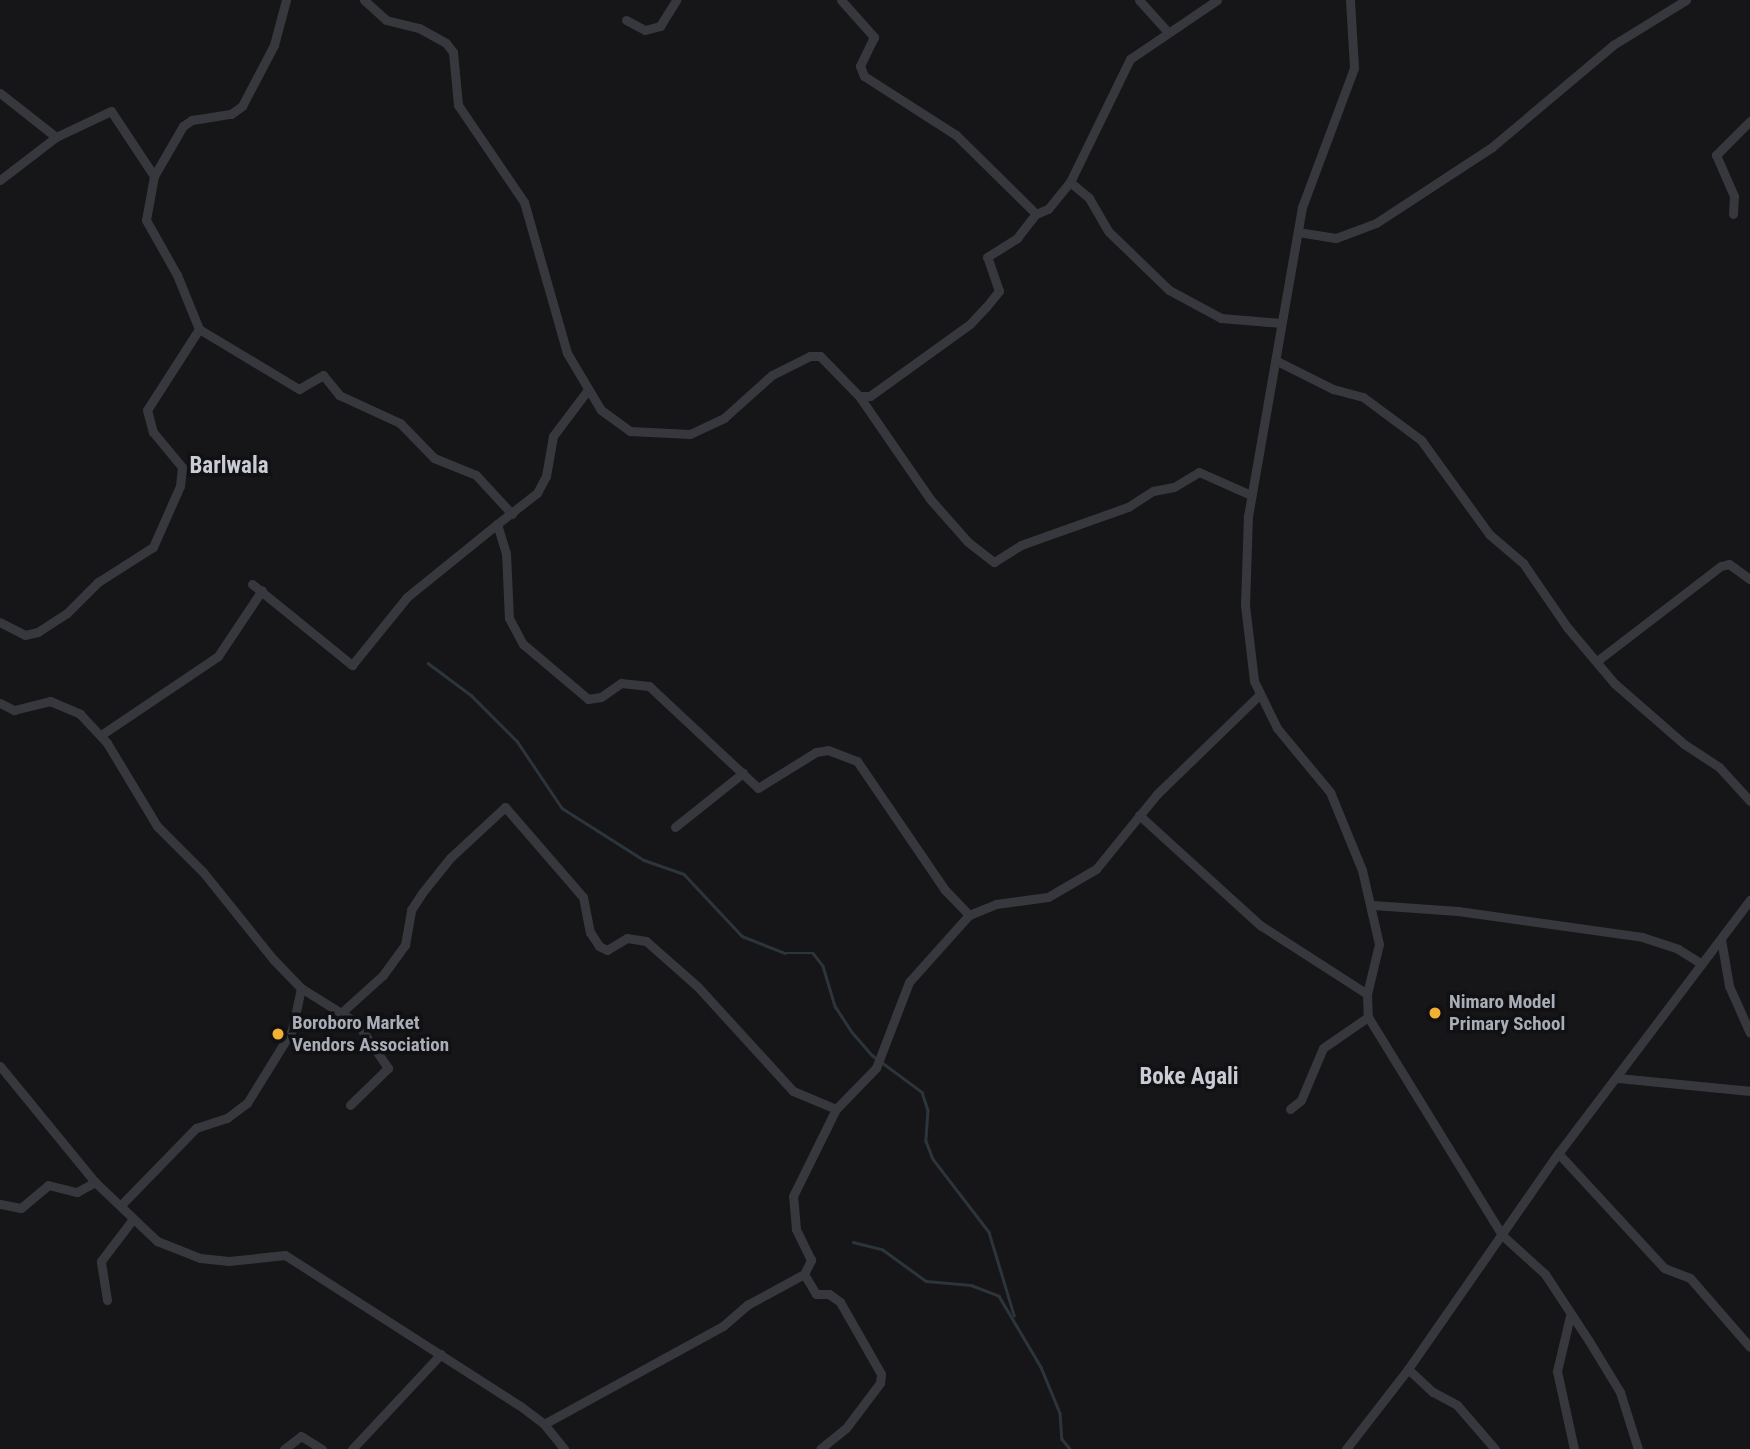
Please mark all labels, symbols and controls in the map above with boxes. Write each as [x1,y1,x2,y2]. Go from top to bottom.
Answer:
district label: Barlwala [189,452,269,480]
place label: Nimaro Model Primary School [1449,991,1565,1035]
marker: Nimaro Model Primary School [1427,1005,1443,1021]
place label: Boroboro Market Vendors Association [292,1012,449,1056]
marker: Boroboro Market Vendors Association [270,1026,286,1042]
district label: Boke Agali [1139,1063,1239,1091]

